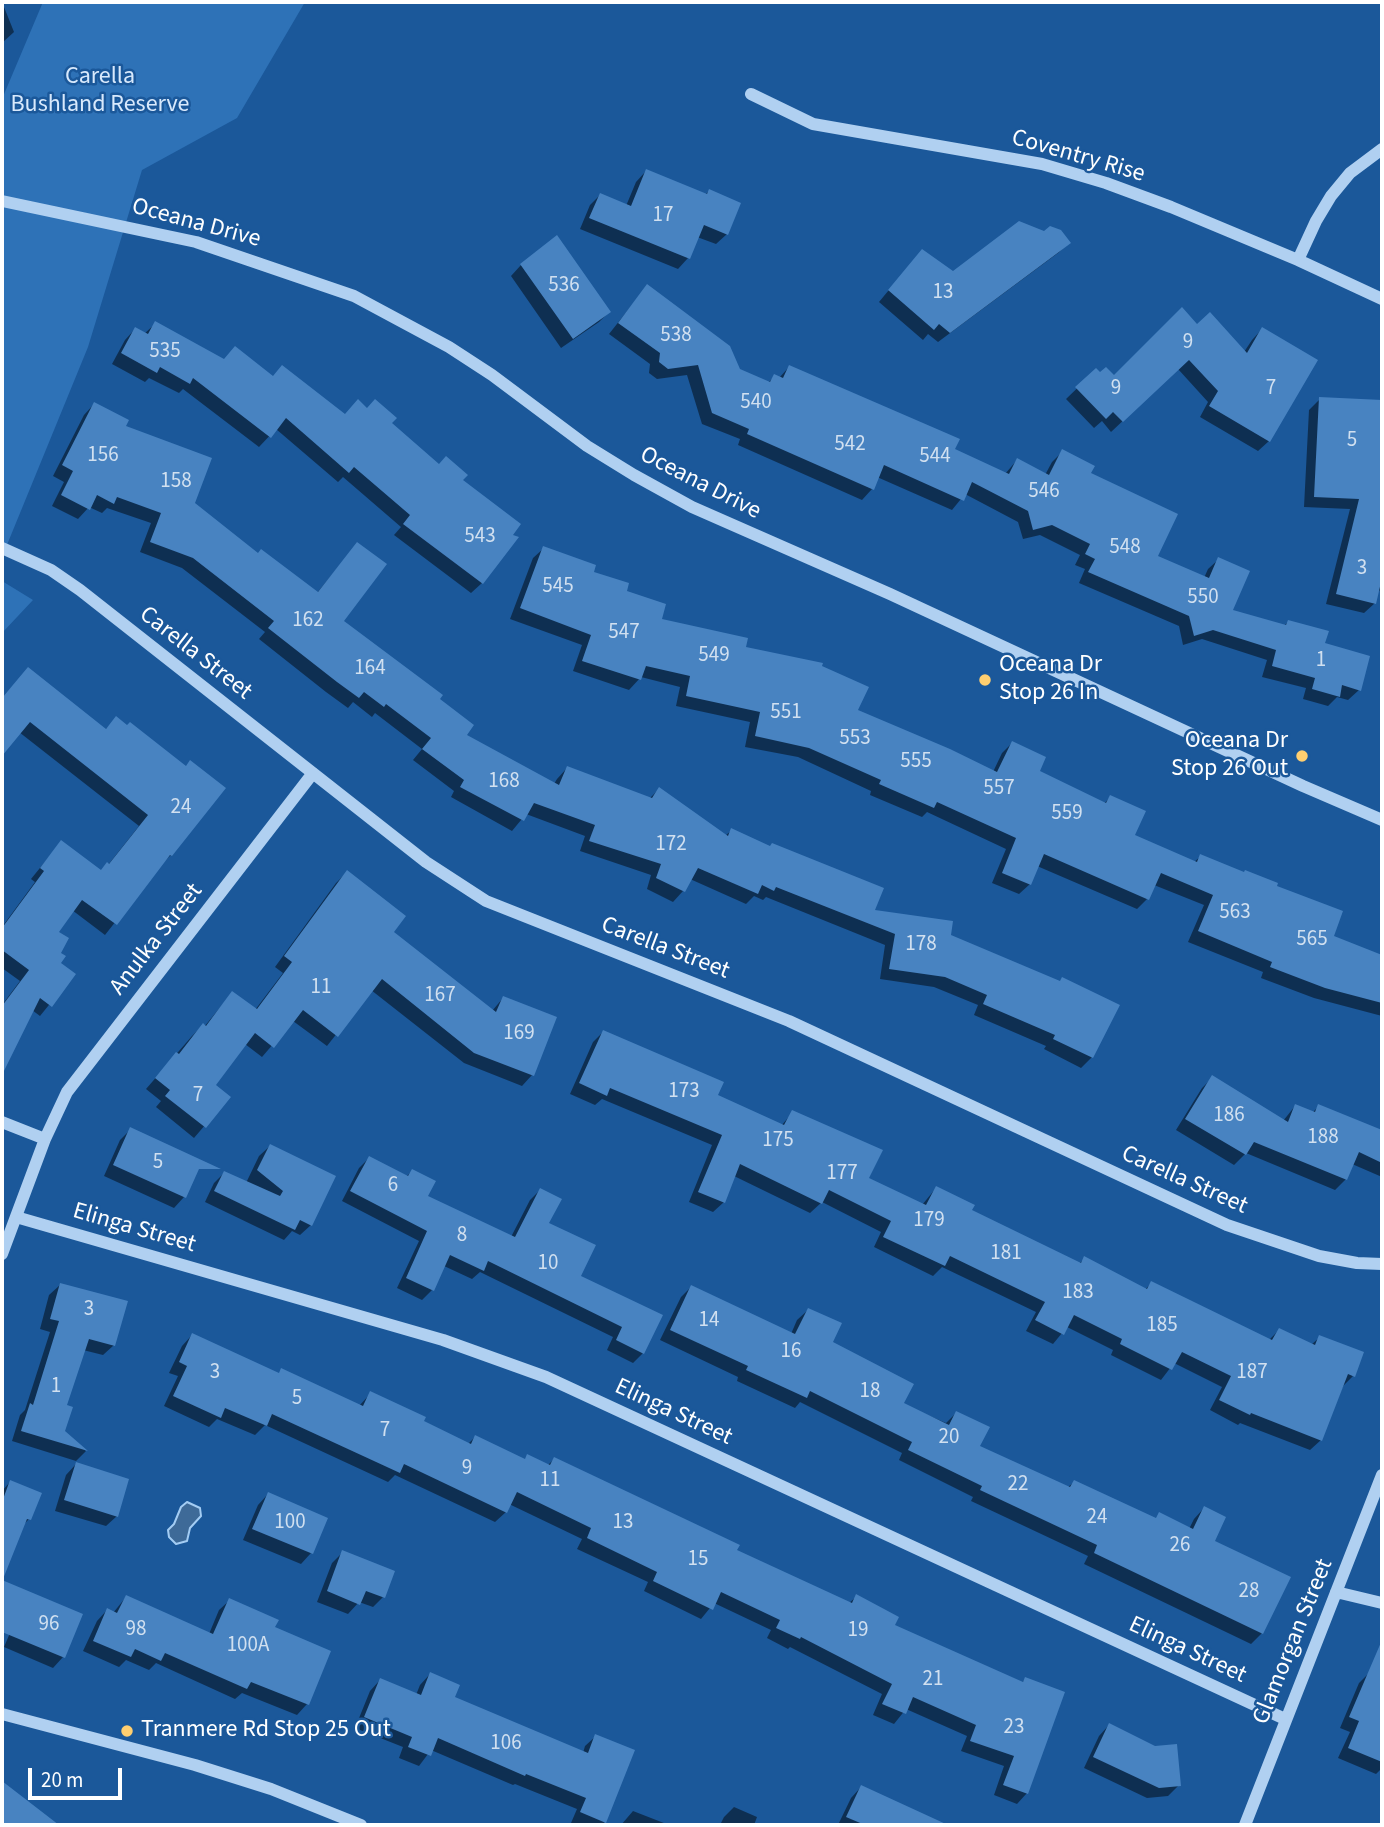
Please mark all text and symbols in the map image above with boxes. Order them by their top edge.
park label: Carella Bushland Reserve [11,64,189,120]
street label: Coventry Rise [1008,124,1148,190]
street label: Oceana Drive [128,193,264,255]
house number: 17 [653,203,673,229]
house number: 536 [548,273,580,299]
house number: 13 [933,280,953,306]
house number: 538 [660,323,692,349]
house number: 9 [1183,330,1193,356]
house number: 535 [149,339,181,365]
house number: 9 [1111,376,1121,402]
house number: 7 [1266,376,1276,402]
house number: 540 [740,390,772,416]
house number: 5 [1347,428,1357,454]
house number: 542 [834,432,866,458]
street label: Oceana Drive [635,441,765,527]
house number: 156 [87,443,119,469]
house number: 544 [919,444,951,470]
house number: 158 [160,469,192,495]
house number: 546 [1028,479,1060,505]
house number: 543 [464,524,496,550]
house number: 548 [1109,535,1141,561]
house number: 3 [1357,556,1367,582]
house number: 545 [542,574,574,600]
house number: 550 [1187,585,1219,611]
street label: Carella Street [133,601,257,707]
house number: 162 [292,608,324,634]
house number: 547 [608,620,640,646]
house number: 549 [698,643,730,669]
house number: 1 [1316,648,1326,674]
place label: Oceana Dr Stop 26 In [999,652,1102,708]
house number: 164 [354,656,386,682]
marker: Oceana Dr Stop 26 In [977,672,993,688]
house number: 551 [770,700,802,726]
house number: 553 [839,726,871,752]
place label: Oceana Dr Stop 26 Out [1171,728,1288,784]
marker: Oceana Dr Stop 26 Out [1294,748,1310,764]
house number: 555 [900,749,932,775]
house number: 168 [488,769,520,795]
house number: 557 [983,776,1015,802]
house number: 24 [171,795,191,821]
house number: 559 [1051,801,1083,827]
house number: 172 [655,832,687,858]
street label: Anulka Street [104,878,210,1002]
house number: 563 [1219,900,1251,926]
street label: Carella Street [597,911,733,987]
house number: 565 [1296,927,1328,953]
house number: 178 [905,932,937,958]
house number: 11 [311,975,331,1001]
house number: 167 [424,983,456,1009]
house number: 169 [503,1021,535,1047]
house number: 173 [668,1079,700,1105]
house number: 7 [193,1083,203,1109]
house number: 186 [1213,1103,1245,1129]
house number: 188 [1307,1125,1339,1151]
house number: 175 [762,1128,794,1154]
street label: Carella Street [1116,1140,1252,1222]
house number: 5 [153,1150,163,1176]
house number: 177 [826,1161,858,1187]
house number: 6 [388,1173,398,1199]
street label: Elinga Street [69,1198,199,1260]
house number: 179 [913,1208,945,1234]
house number: 8 [457,1223,467,1249]
house number: 181 [990,1241,1022,1267]
house number: 10 [538,1251,558,1277]
house number: 183 [1062,1280,1094,1306]
house number: 3 [84,1297,94,1323]
house number: 14 [699,1308,719,1334]
house number: 185 [1146,1313,1178,1339]
house number: 16 [781,1339,801,1365]
house number: 3 [210,1360,220,1386]
house number: 187 [1236,1360,1268,1386]
street label: Elinga Street [610,1373,736,1453]
house number: 1 [51,1374,61,1400]
house number: 18 [860,1379,880,1405]
house number: 5 [292,1386,302,1412]
house number: 7 [380,1418,390,1444]
house number: 20 [939,1425,959,1451]
house number: 9 [462,1456,472,1482]
house number: 11 [540,1468,560,1494]
house number: 22 [1008,1472,1028,1498]
house number: 24 [1087,1505,1107,1531]
house number: 100 [274,1510,306,1536]
house number: 13 [613,1510,633,1536]
house number: 26 [1170,1533,1190,1559]
house number: 15 [688,1547,708,1573]
street label: Glamorgan Street [1248,1555,1340,1729]
house number: 28 [1239,1579,1259,1605]
street label: Elinga Street [1124,1611,1250,1691]
house number: 96 [39,1612,59,1638]
house number: 98 [126,1617,146,1643]
house number: 19 [848,1618,868,1644]
house number: 100A [227,1633,269,1659]
house number: 21 [923,1667,943,1693]
house number: 23 [1004,1715,1024,1741]
place label: Tranmere Rd Stop 25 Out [141,1717,391,1745]
marker: Tranmere Rd Stop 25 Out [119,1723,135,1739]
house number: 106 [490,1731,522,1757]
scale bar [32,1754,126,1798]
text: 20 m [41,1765,83,1795]

